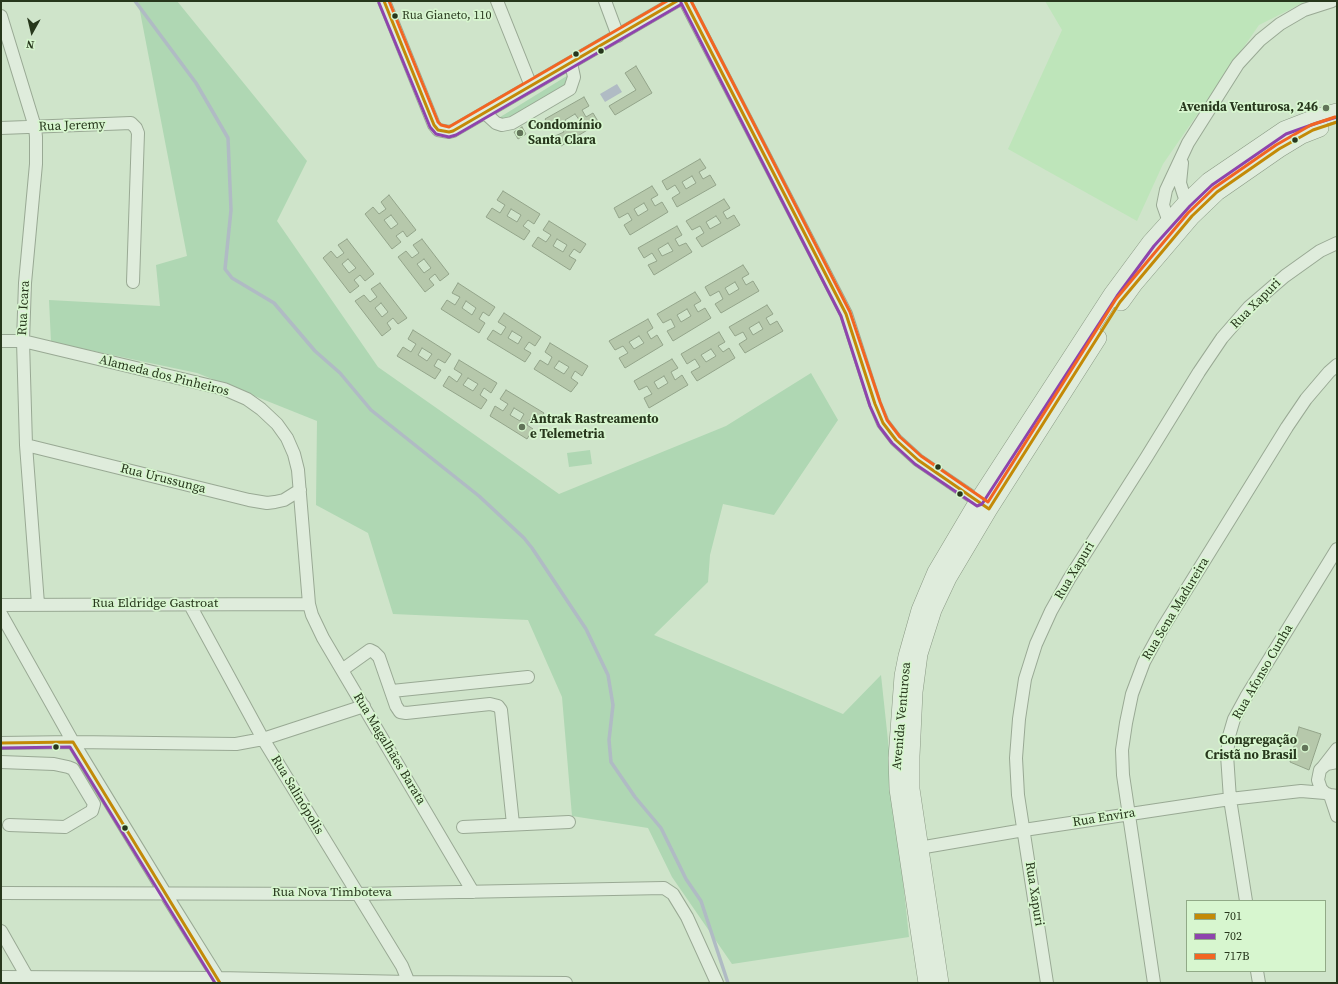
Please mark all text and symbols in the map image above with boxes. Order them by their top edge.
place label: Rua Gianeto, 110 [402,9,491,23]
marker: Rua Gianeto, 110 [390,11,400,21]
north arrow [12,12,52,52]
text: N [25,36,35,52]
unlabelled marker [596,46,606,56]
unlabelled marker [571,49,581,59]
place label: Avenida Venturosa, 246 [1179,100,1318,116]
marker: Avenida Venturosa, 246 [1321,103,1331,113]
street label: Rua Jeremy [38,117,106,135]
place label: Condomínio Santa Clara [528,118,602,149]
marker: Condomínio Santa Clara [515,128,525,138]
unlabelled marker [1290,135,1300,145]
street label: Rua Xapuri [1228,276,1284,332]
street label: Rua Icara [15,280,33,336]
street label: Alameda dos Pinheiros [97,352,231,400]
place label: Antrak Rastreamento e Telemetria [530,412,659,443]
marker: Antrak Rastreamento e Telemetria [517,422,527,432]
street label: Rua Urussunga [119,461,207,497]
unlabelled marker [933,462,943,472]
unlabelled marker [955,489,965,499]
street label: Rua Xapuri [1052,539,1098,603]
street label: Rua Sena Madureira [1139,555,1213,663]
street label: Rua Eldridge Gastroat [92,596,218,612]
street label: Rua Afonso Cunha [1229,622,1297,722]
street label: Avenida Venturosa [890,661,914,771]
street label: Rua Magalhães Barata [349,690,429,808]
place label: Congregação Cristã no Brasil [1205,733,1297,764]
unlabelled marker [51,742,61,752]
marker: Congregação Cristã no Brasil [1300,743,1310,753]
street label: Rua Salinópolis [267,753,327,837]
street label: Rua Envira [1072,805,1136,831]
unlabelled marker [120,823,130,833]
street label: Rua Xapuri [1021,861,1047,927]
street label: Rua Nova Timboteva [272,885,392,901]
legend [1186,900,1326,972]
text: 701 [1224,908,1242,924]
text: 702 [1224,928,1242,944]
text: 717B [1224,948,1250,964]

